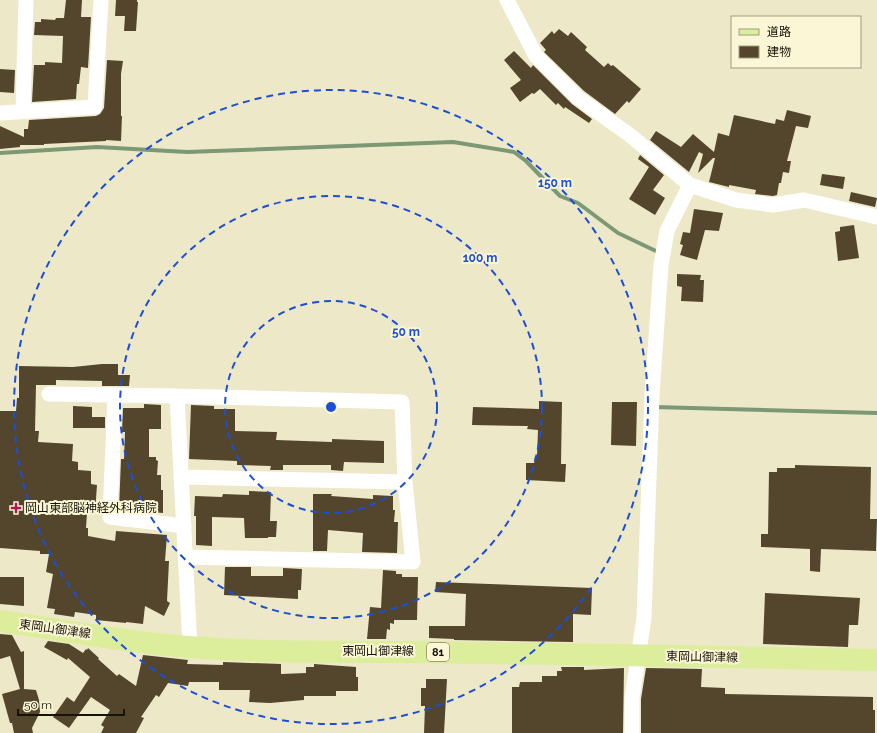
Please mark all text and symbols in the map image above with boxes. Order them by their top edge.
legend [731,16,861,68]
text: 道路 [767,25,791,39]
text: 建物 [767,45,791,59]
text: 150 m [538,176,572,190]
text: 100 m [463,251,497,265]
text: 50 m [392,325,420,339]
centre of rings [324,400,338,414]
place label: 岡山東部脳神経外科病院 [25,501,157,515]
marker: 岡山東部脳神経外科病院 [10,502,22,514]
street label: 東岡山御津線 [18,617,92,641]
road number: 81 [427,643,449,661]
street label: 東岡山御津線 [342,644,414,658]
street label: 東岡山御津線 [666,649,738,665]
scale bar [18,691,124,717]
text: 50 m [24,698,52,712]

